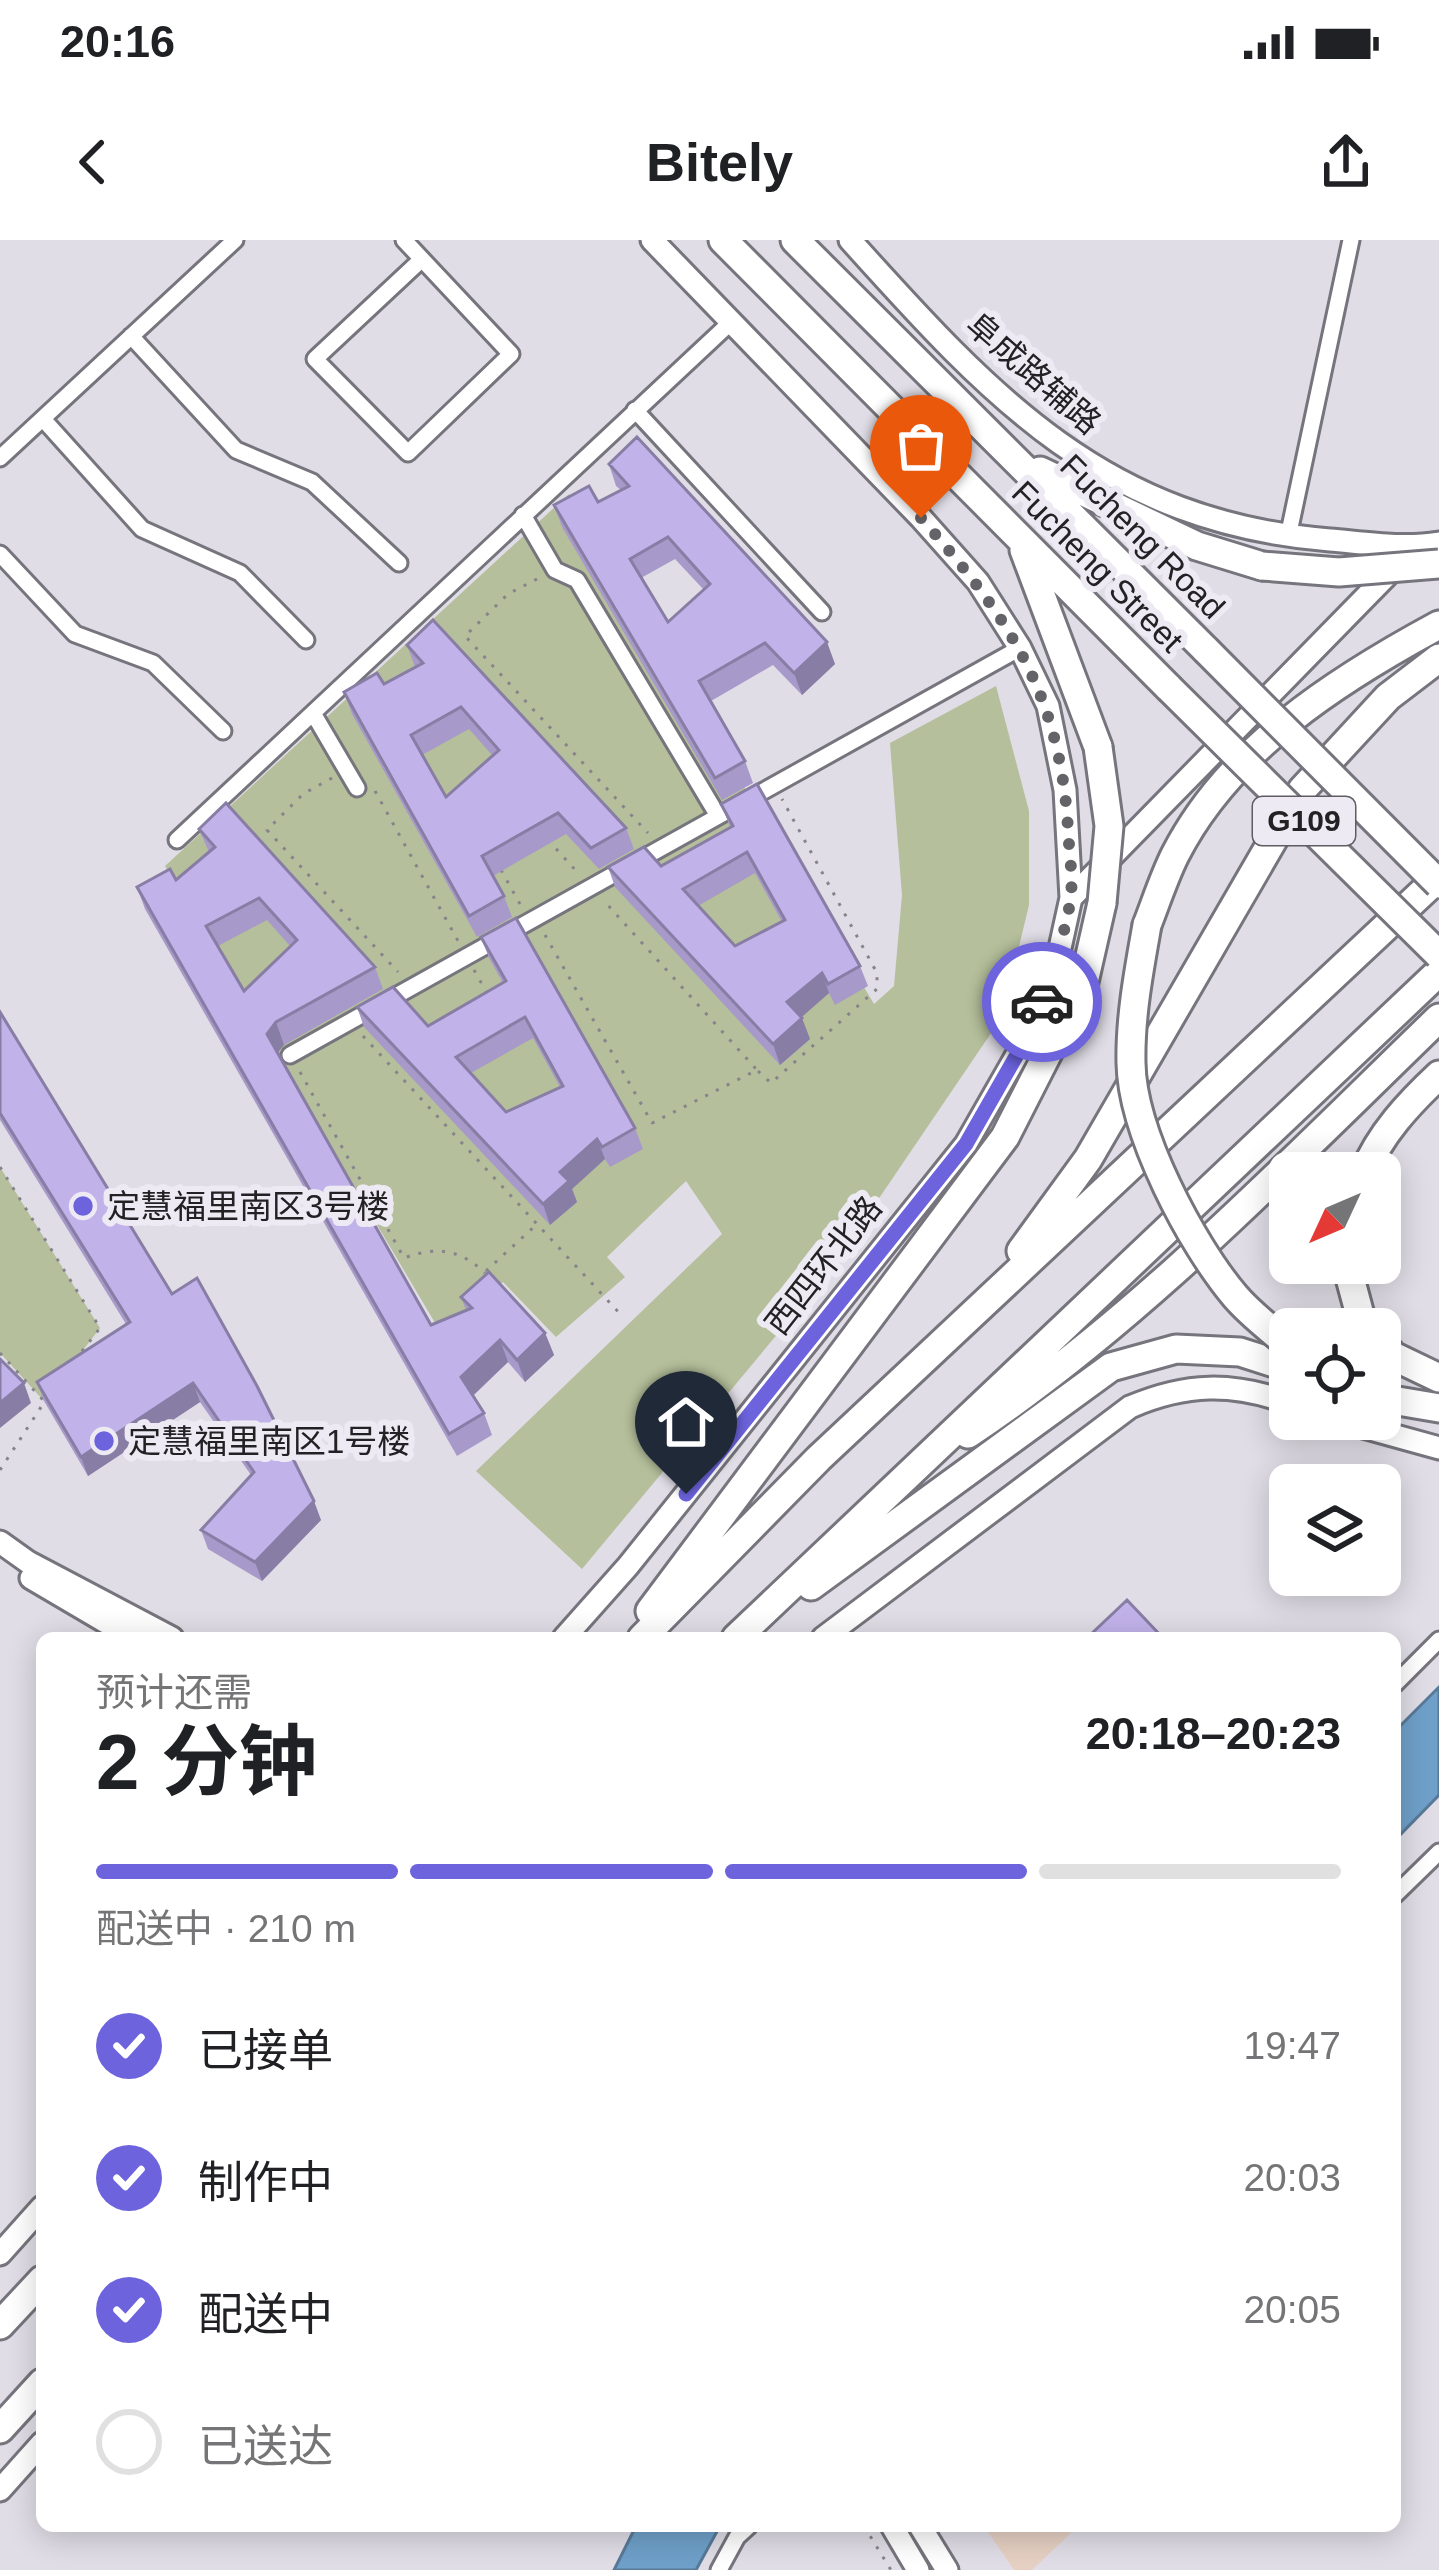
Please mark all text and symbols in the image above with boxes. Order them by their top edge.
text: 20:16 [60,16,175,67]
icon: back [60,129,126,195]
icon: share [1313,129,1379,195]
text: Bitely [646,132,793,192]
street label: 阜成路辅路 [959,305,1108,441]
pin [870,395,972,518]
icon: bag [888,413,954,479]
street label: Fucheng Road [1053,447,1232,626]
street label: Fucheng Street [1005,473,1191,659]
road number: G109 [1253,797,1355,845]
courier [982,942,1102,1062]
icon: car [1009,969,1075,1035]
north arrow [1269,1152,1401,1284]
map controls [1269,1152,1401,1596]
place label: 定慧福里南区3号楼 [107,1188,389,1225]
street label: 西四环北路 [758,1189,889,1342]
marker: 定慧福里南区3号楼 [70,1193,96,1219]
button: locate [1269,1308,1401,1440]
pin [635,1371,737,1494]
icon: home [653,1389,719,1455]
place label: 定慧福里南区1号楼 [128,1423,410,1460]
marker: 定慧福里南区1号楼 [91,1428,117,1454]
button: layers [1269,1464,1401,1596]
text: 预计还需 [96,1671,252,1714]
text: 20:18–20:23 [1086,1708,1341,1759]
text: 2 分钟 [96,1718,317,1806]
text: 配送中 · 210 m [96,1907,356,1950]
icon: check [96,2013,162,2079]
text: 19:47 [1243,2024,1341,2067]
text: 已接单 [198,2025,333,2076]
icon: check [96,2145,162,2211]
text: 20:03 [1243,2156,1341,2199]
text: 制作中 [198,2157,333,2208]
icon: check [96,2277,162,2343]
text: 20:05 [1243,2288,1341,2331]
text: 配送中 [198,2289,333,2340]
text: 已送达 [198,2421,333,2472]

